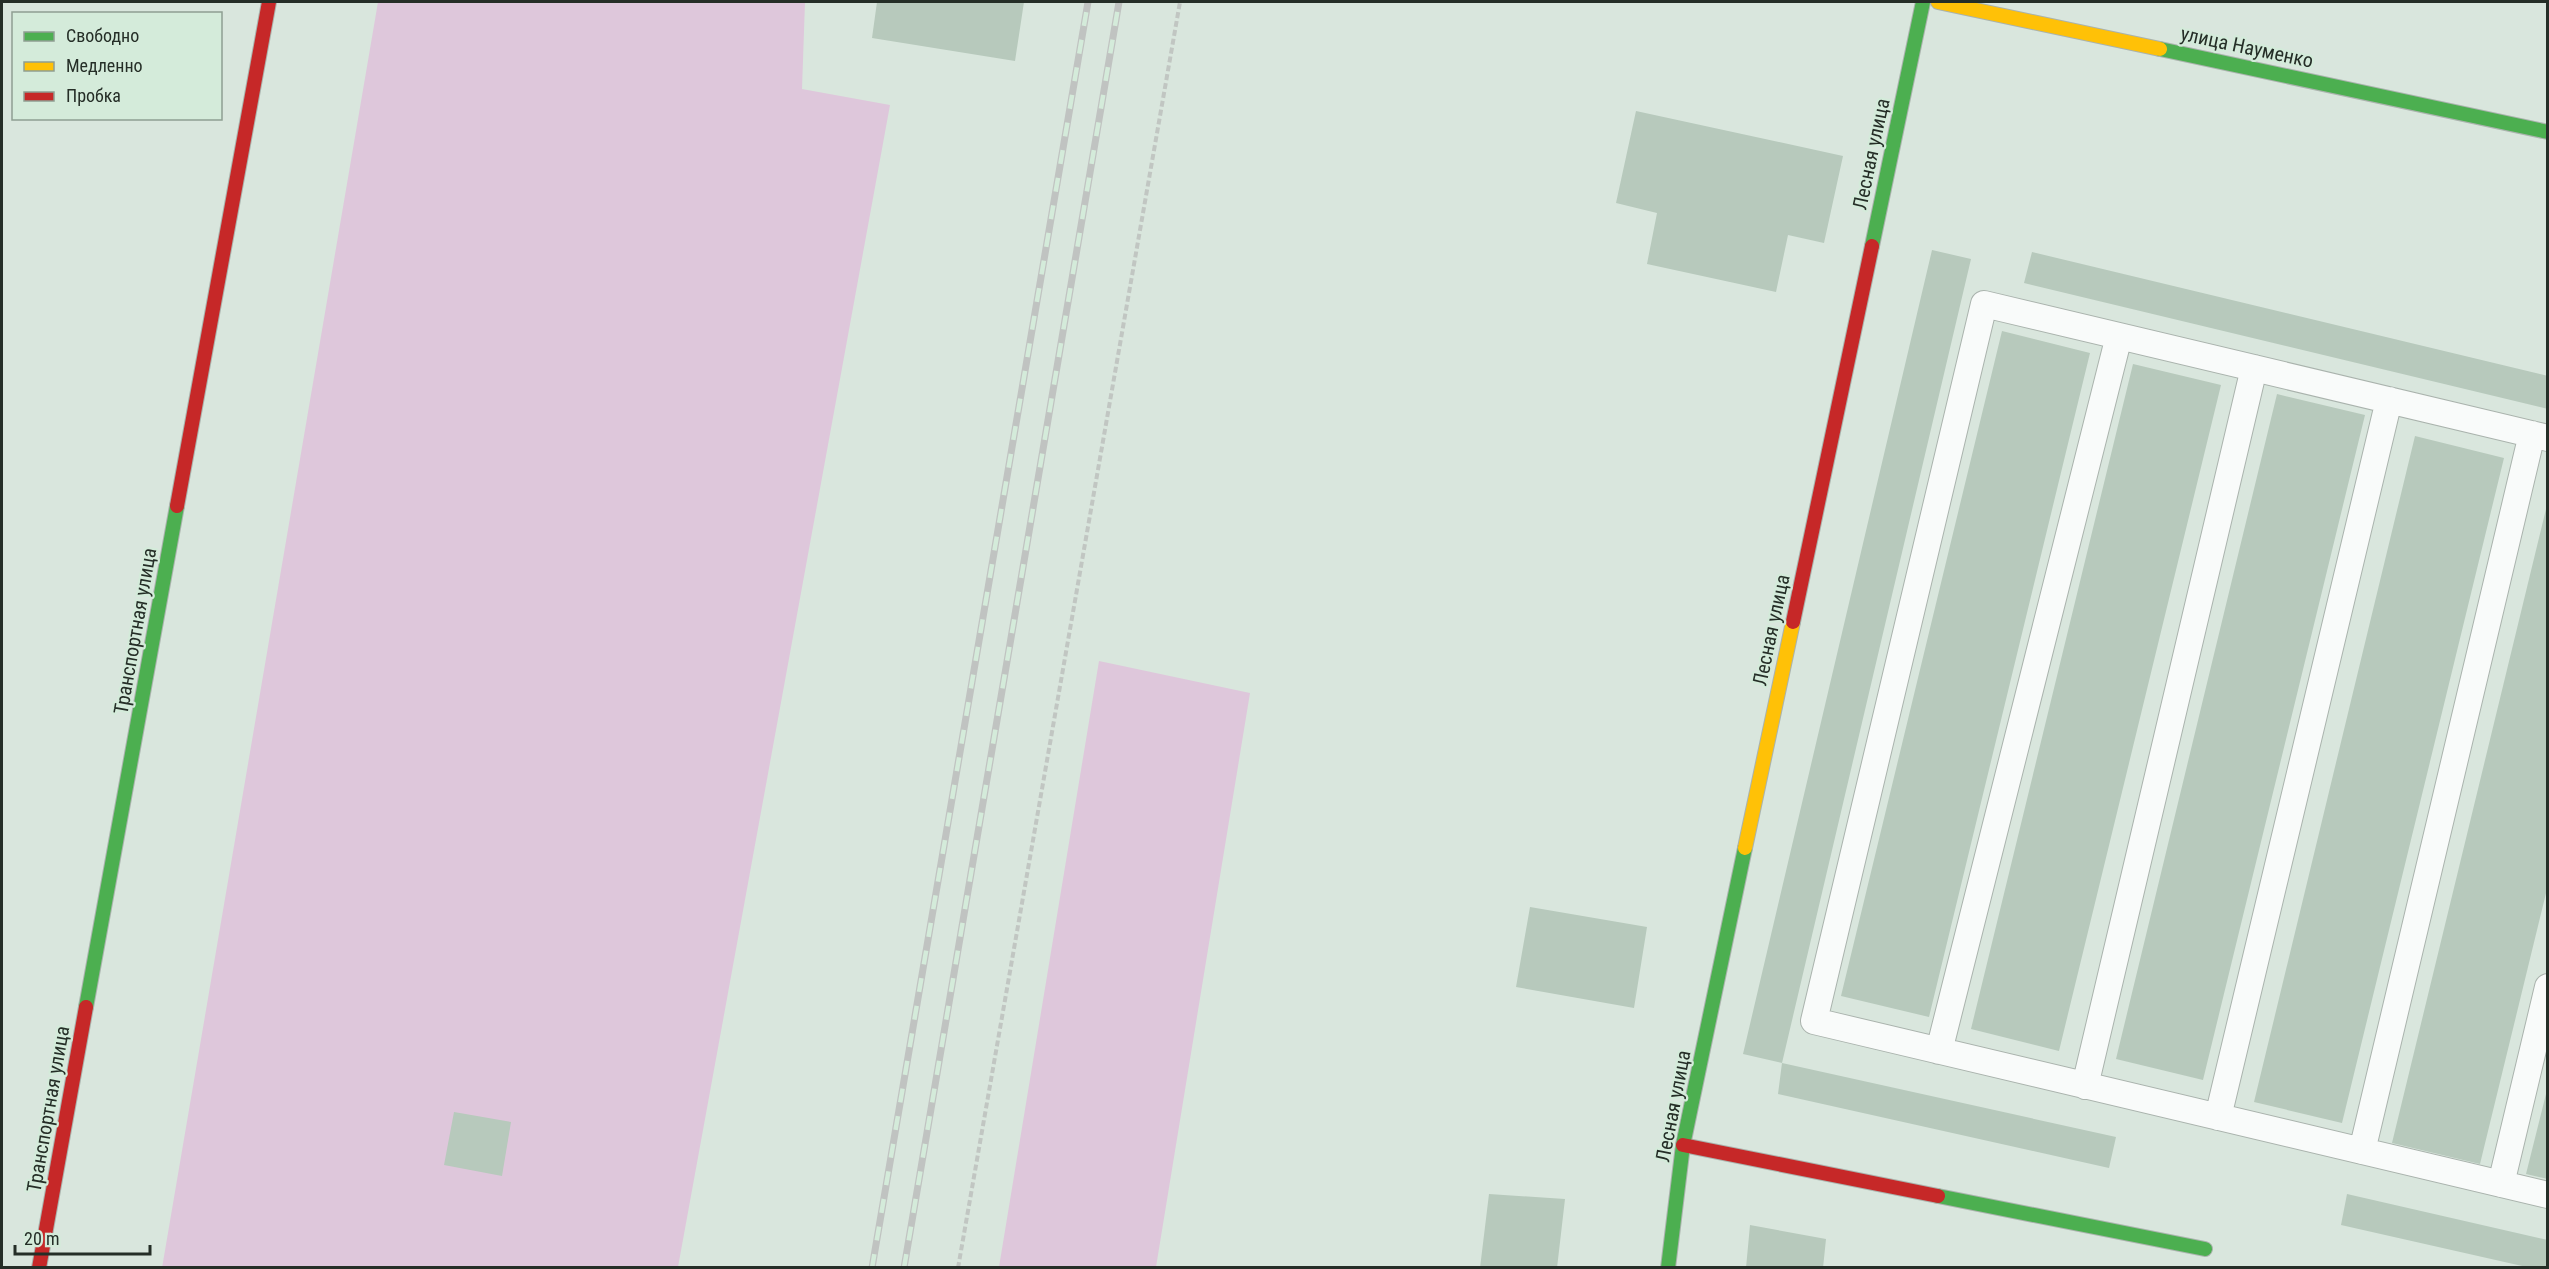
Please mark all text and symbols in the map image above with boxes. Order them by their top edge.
legend [12,12,222,120]
street label: улица Науменко [2178,21,2316,73]
text: Свободно [66,25,139,46]
text: Медленно [66,55,143,76]
text: Пробка [66,85,121,106]
street label: Лесная улица [1847,96,1895,212]
street label: Транспортная улица [109,546,161,716]
street label: Лесная улица [1747,572,1795,688]
street label: Транспортная улица [22,1024,74,1194]
street label: Лесная улица [1650,1048,1696,1164]
scale bar [15,1218,150,1256]
text: 20 m [24,1228,59,1249]

